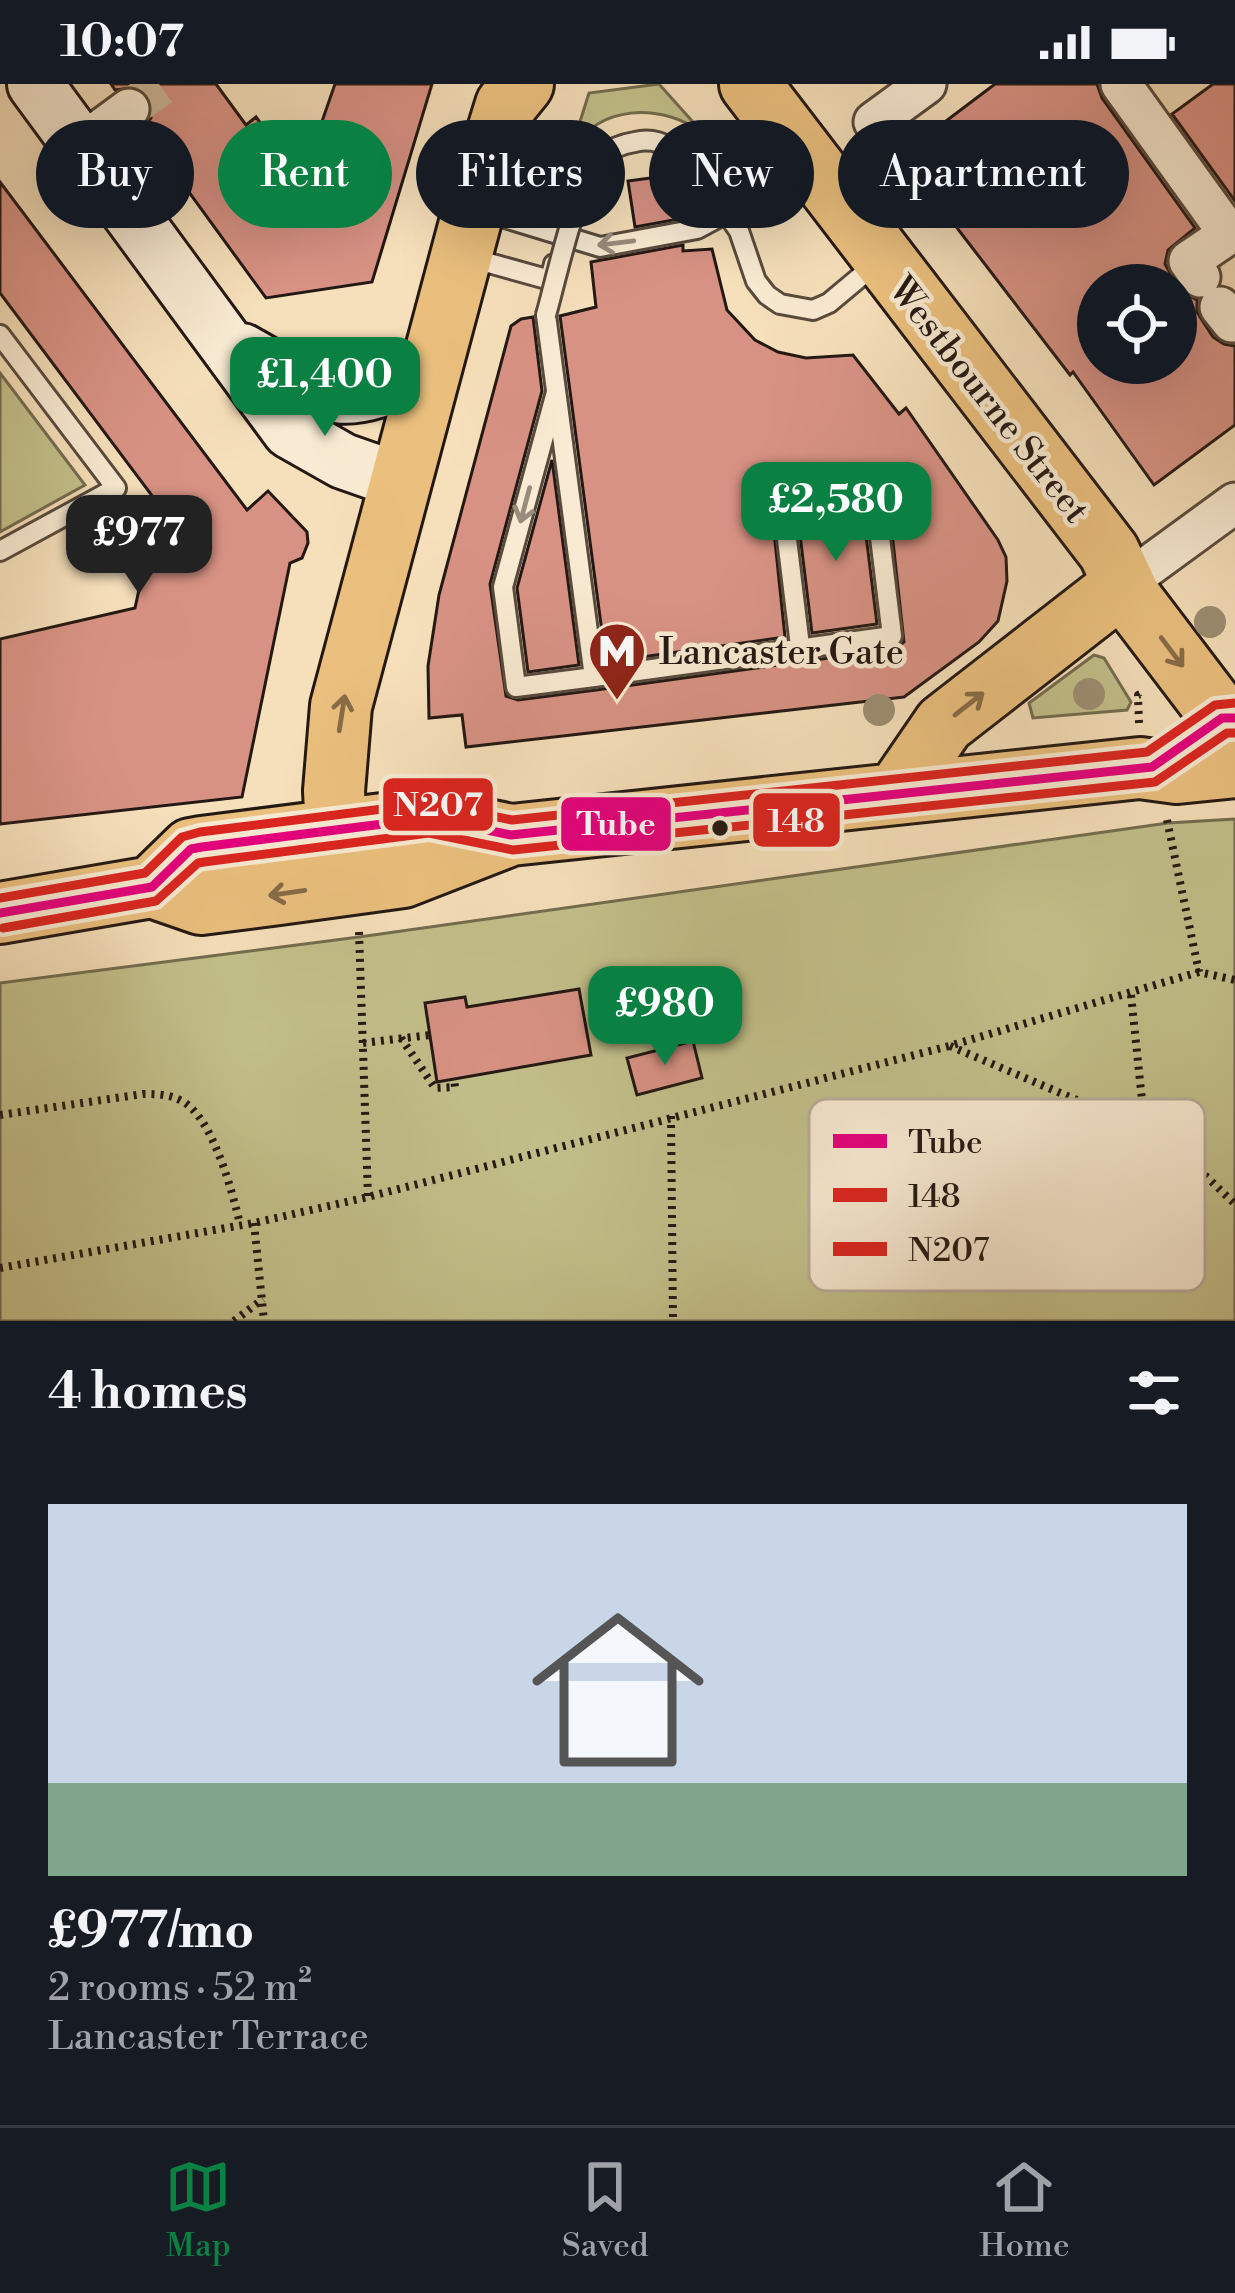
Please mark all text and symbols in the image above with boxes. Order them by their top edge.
text: 10:07 [60,14,184,71]
chip: Buy [36,120,194,228]
chip: Rent [218,120,392,228]
chip: Filters [416,120,625,228]
chip: New [649,120,814,228]
chip: Apartment [838,120,1129,228]
one-way arrow [597,232,636,254]
map controls [1077,264,1197,384]
button: locate [1077,264,1197,384]
street label: Westbourne Street [877,268,1098,533]
pin: £1,400 [227,337,423,439]
text: £1,400 [257,351,393,400]
pin: £2,580 [738,462,934,564]
text: £2,580 [768,476,904,525]
one-way arrow [513,485,535,523]
pin: £977 [68,495,210,597]
text: £977 [93,509,185,558]
metro station icon: Lancaster Gate [586,620,648,702]
place label: Lancaster Gate [659,631,904,676]
one-way arrow [1159,635,1184,668]
one-way arrow [953,691,985,718]
one-way arrow [331,695,354,734]
line badge: N207 [381,776,495,833]
text: N207 [393,786,483,827]
line badge: 148 [751,791,842,849]
line badge: Tube [559,795,673,853]
text: 148 [767,802,825,843]
text: Tube [576,805,656,846]
unlabelled marker [709,817,731,839]
one-way arrow [269,882,308,905]
pin: £980 [594,966,736,1068]
text: £980 [615,980,715,1029]
legend [809,1099,1205,1291]
text: Tube [908,1123,983,1164]
text: 148 [908,1177,961,1218]
text: N207 [908,1231,990,1272]
icon: filters [1121,1360,1187,1426]
text: 4 homes [48,1361,248,1425]
icon: home [510,1582,726,1798]
text: £977/mo [48,1900,254,1964]
text: 2 rooms · 52 m² [48,1964,312,2013]
text: Lancaster Terrace [48,2013,369,2062]
tab: Map [165,2154,231,2267]
tab: Saved [562,2154,649,2267]
tab: Home [979,2154,1070,2267]

